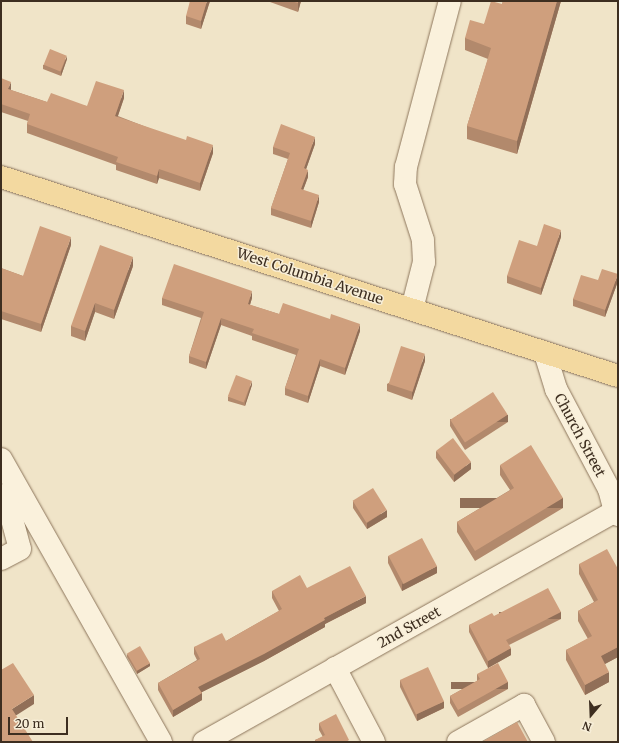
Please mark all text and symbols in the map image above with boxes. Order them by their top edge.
street label: West Columbia Avenue [235,244,385,308]
street label: Church Street [551,390,609,480]
street label: 2nd Street [375,603,443,651]
north arrow [571,695,611,735]
scale bar [10,709,70,735]
text: 20 m [15,716,44,731]
text: N [581,718,593,734]

